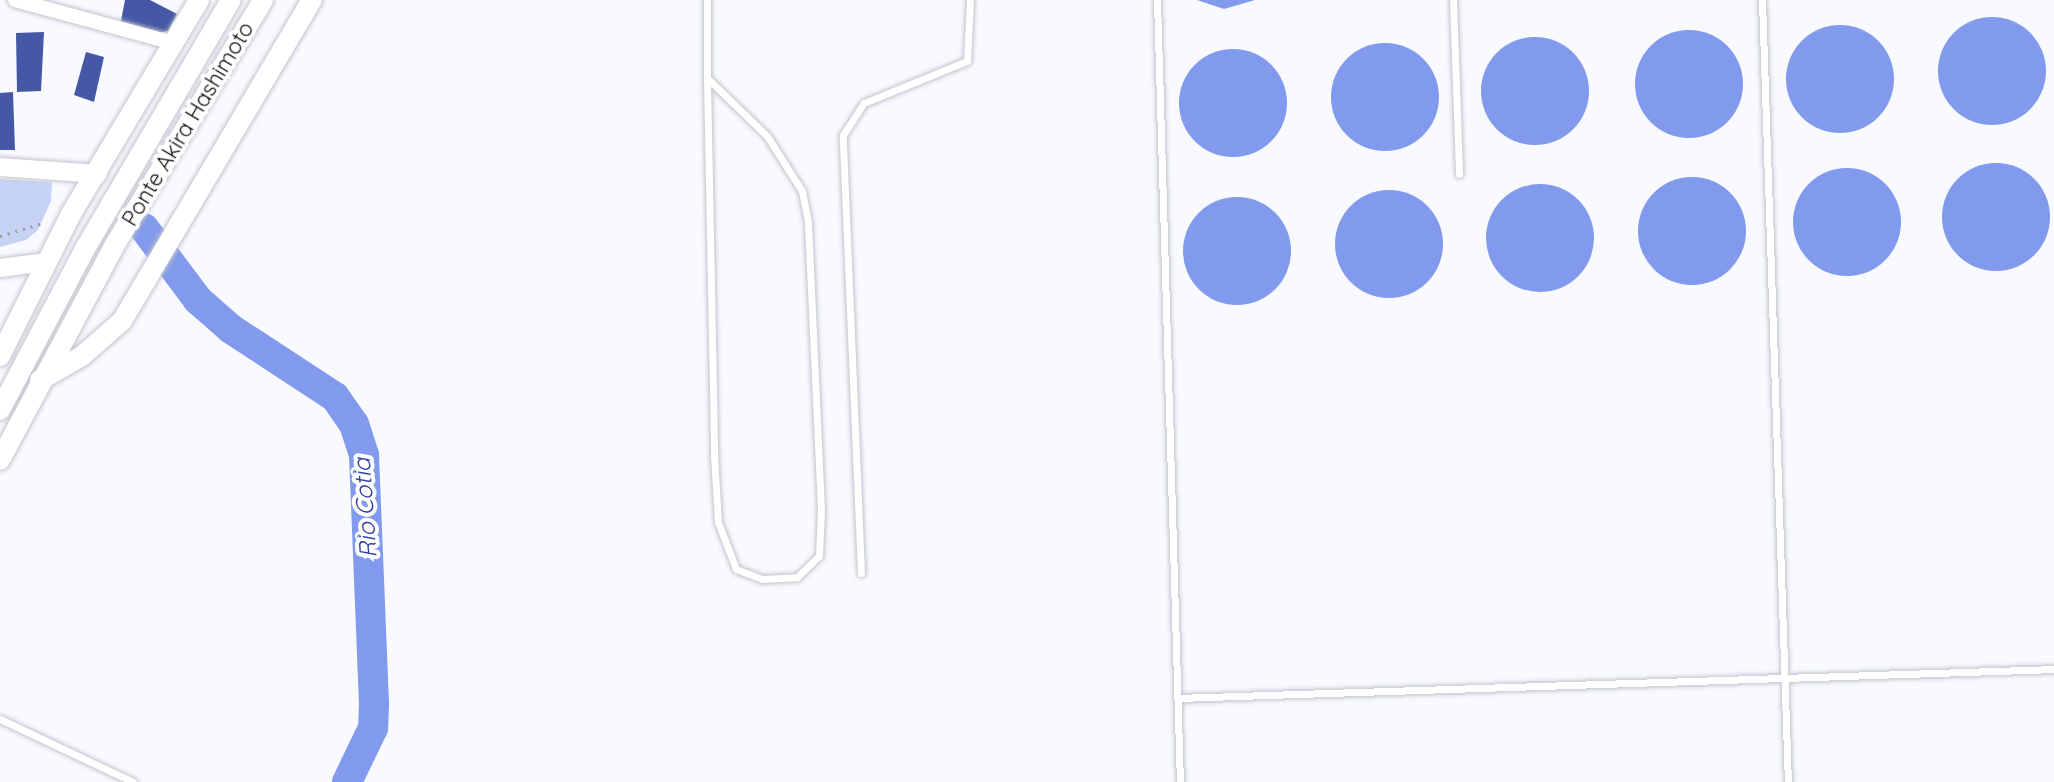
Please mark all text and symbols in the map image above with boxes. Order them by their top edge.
street label: Ponte Akira Hashimoto [117,17,259,231]
water label: Rio Cotia [347,457,383,559]

